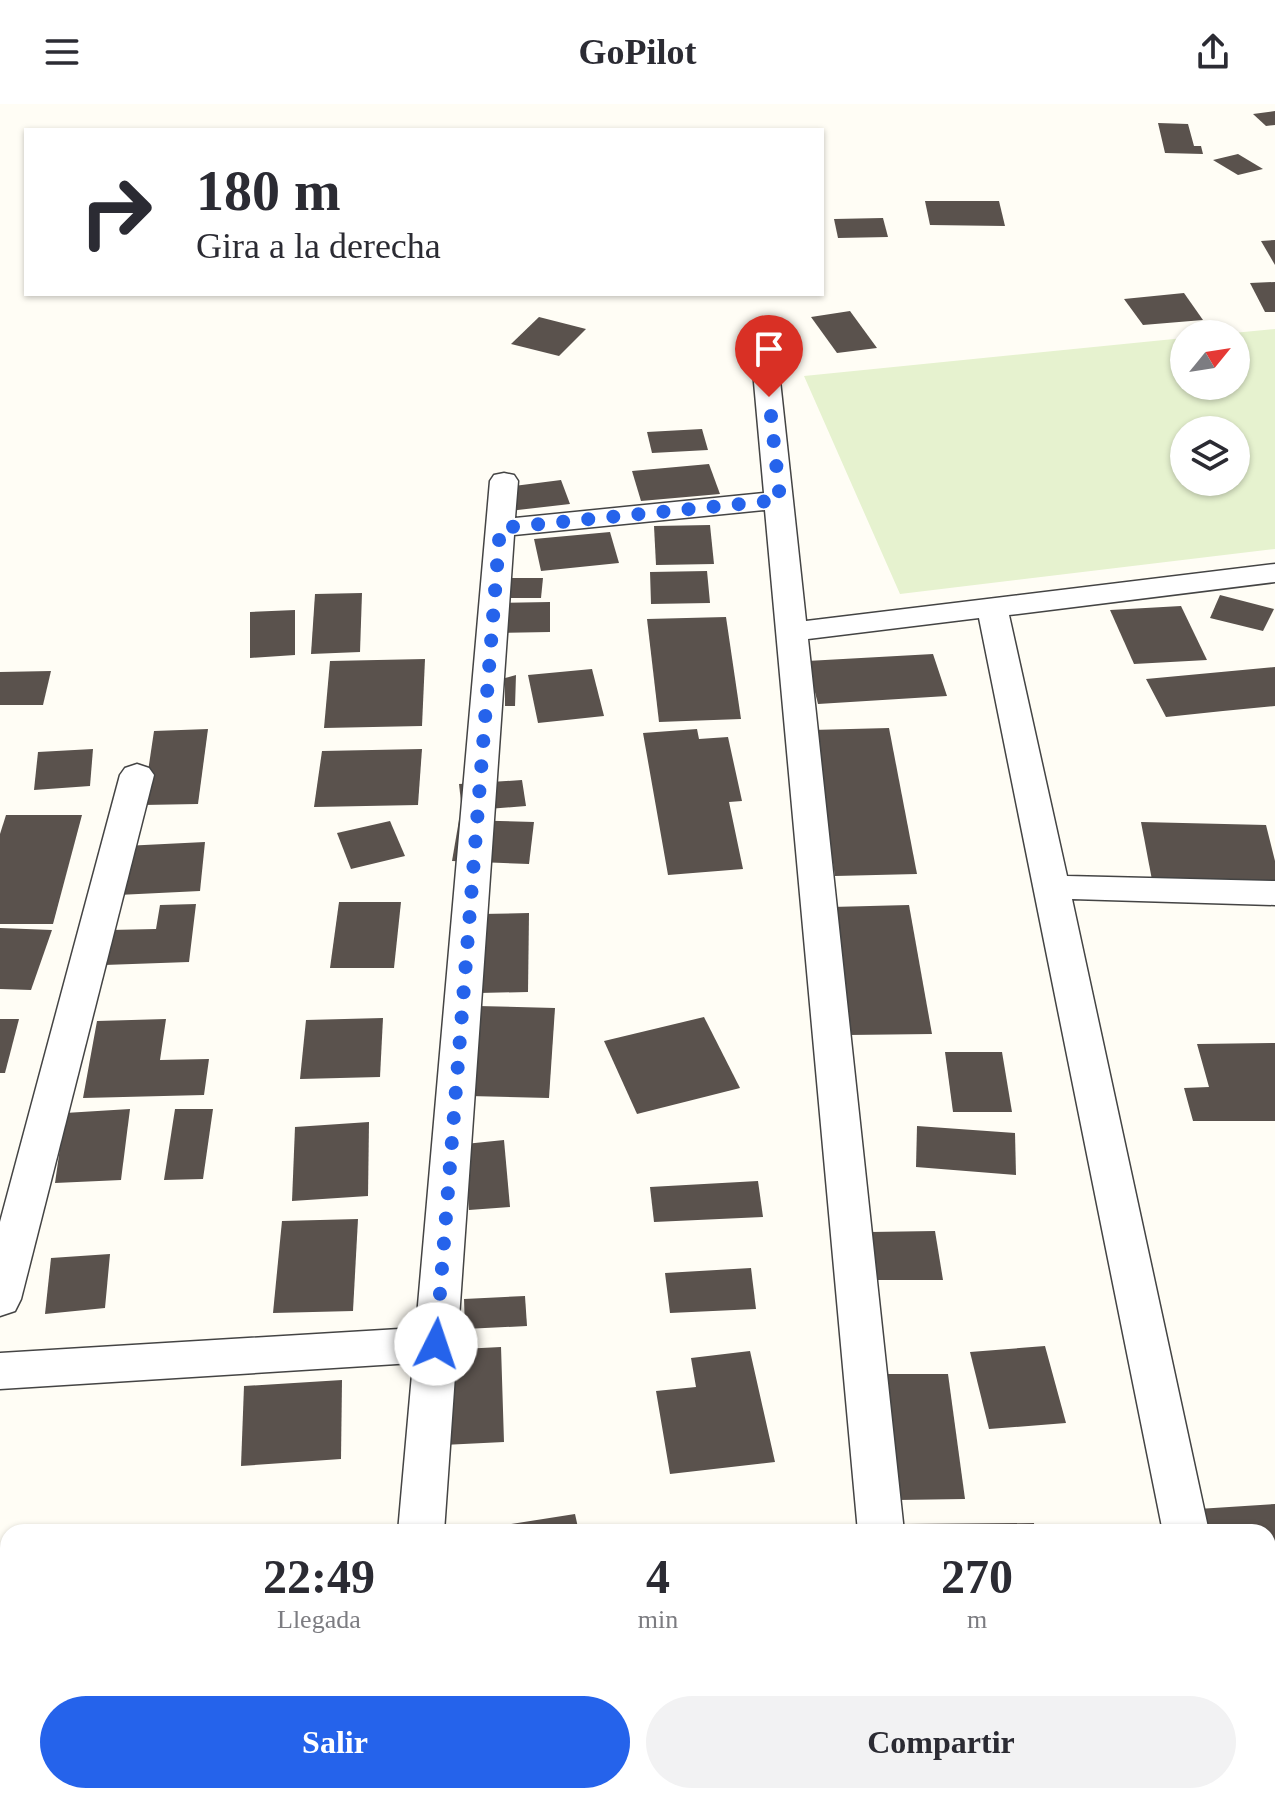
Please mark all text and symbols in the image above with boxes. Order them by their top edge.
icon: menu [40,30,84,74]
icon: share [1191,30,1235,74]
text: GoPilot [579,32,696,72]
icon: right [64,160,168,264]
text: 180 m [196,160,341,222]
text: Gira a la derecha [196,226,441,266]
pin [735,315,803,397]
north arrow [1170,320,1250,400]
map controls [1170,320,1250,496]
icon: arrive [747,327,791,371]
button: layers [1170,416,1250,496]
position arrow [394,1302,478,1386]
text: 22:49 [263,1550,375,1603]
text: 4 [646,1550,670,1603]
text: 270 [941,1550,1013,1603]
text: Llegada [277,1605,361,1634]
text: min [638,1605,678,1634]
text: m [967,1605,987,1634]
button: Salir [40,1696,630,1788]
button: Compartir [646,1696,1236,1788]

